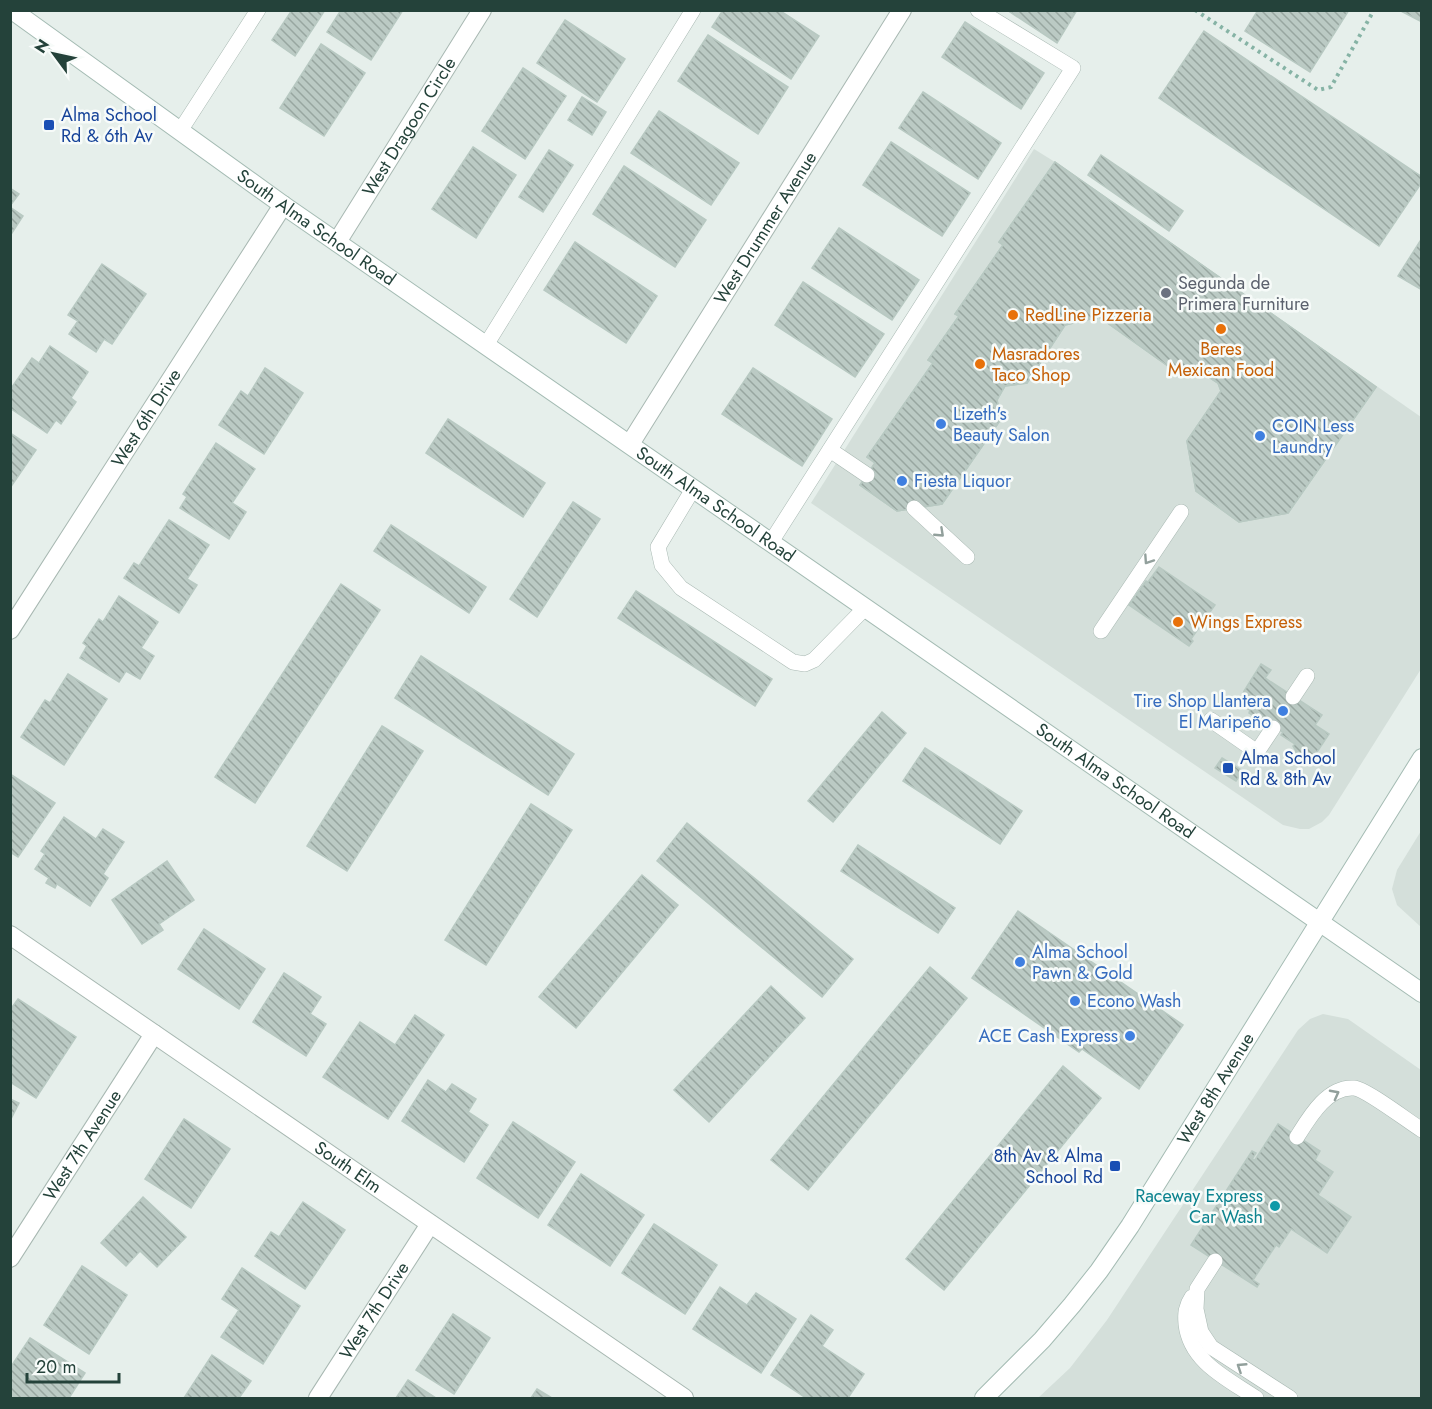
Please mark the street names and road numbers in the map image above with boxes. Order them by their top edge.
street label: West Dragoon Circle [356,52,462,201]
street label: West Drummer Avenue [708,147,823,309]
street label: South Alma School Road [231,163,401,292]
street label: West 6th Drive [105,364,187,472]
street label: South Alma School Road [631,440,801,569]
street label: South Alma School Road [1030,717,1200,845]
street label: West 8th Avenue [1171,1028,1261,1150]
street label: West 7th Avenue [37,1085,128,1206]
street label: South Elm [309,1135,387,1200]
street label: West 7th Drive [333,1257,415,1364]

